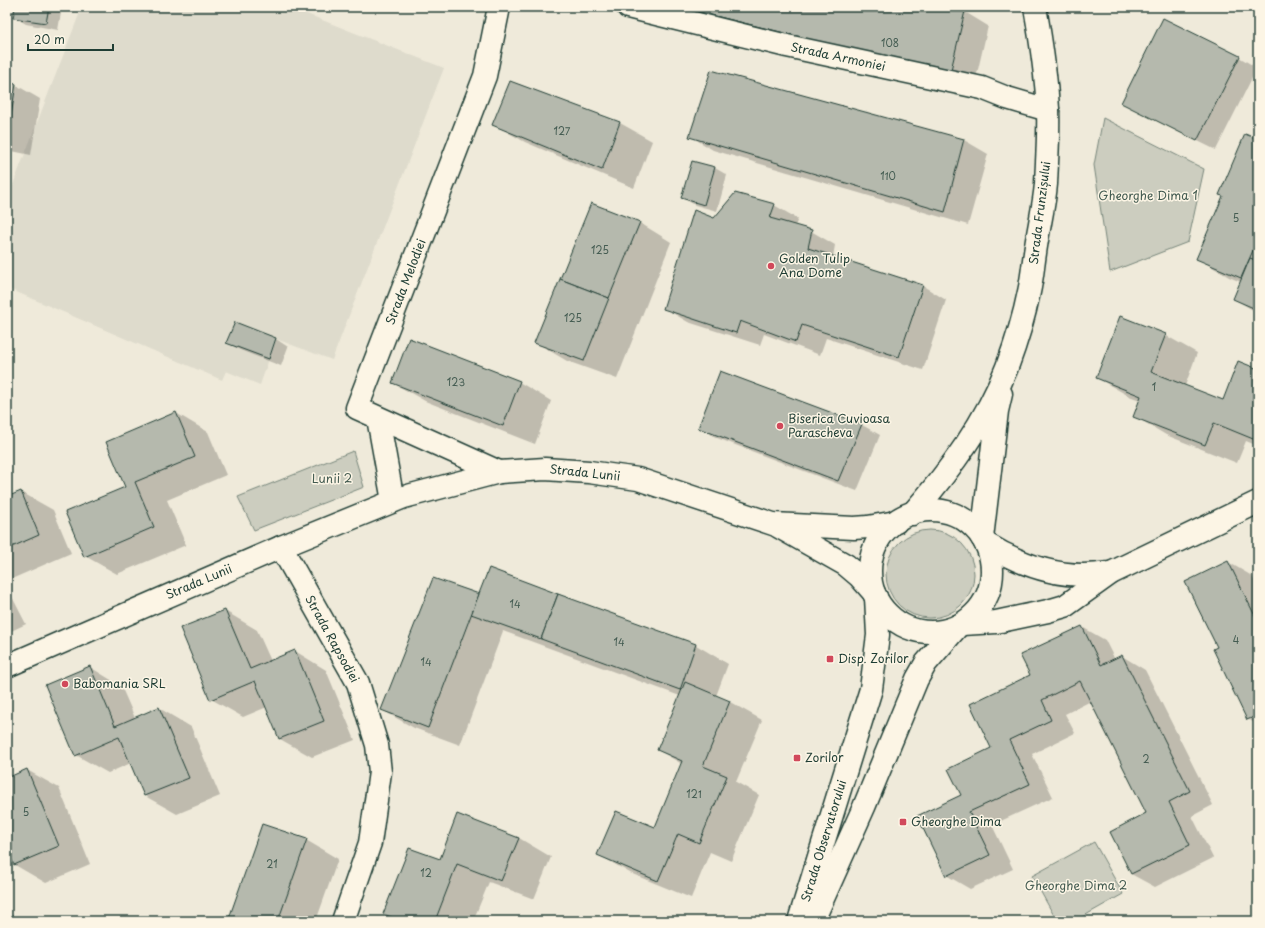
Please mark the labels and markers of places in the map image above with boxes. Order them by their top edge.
place label: Golden Tulip Ana Dome [779,249,850,281]
marker: Golden Tulip Ana Dome [766,261,776,271]
place label: Biserica Cuvioasa Parascheva [788,409,890,441]
marker: Biserica Cuvioasa Parascheva [775,421,785,431]
place label: Disp. Zorilor [838,649,909,667]
marker: Disp. Zorilor [825,654,835,664]
place label: Babomania SRL [73,674,166,692]
marker: Babomania SRL [60,679,70,689]
place label: Zorilor [805,748,844,766]
marker: Zorilor [792,753,802,763]
place label: Gheorghe Dima [911,812,1002,830]
marker: Gheorghe Dima [898,817,908,827]

